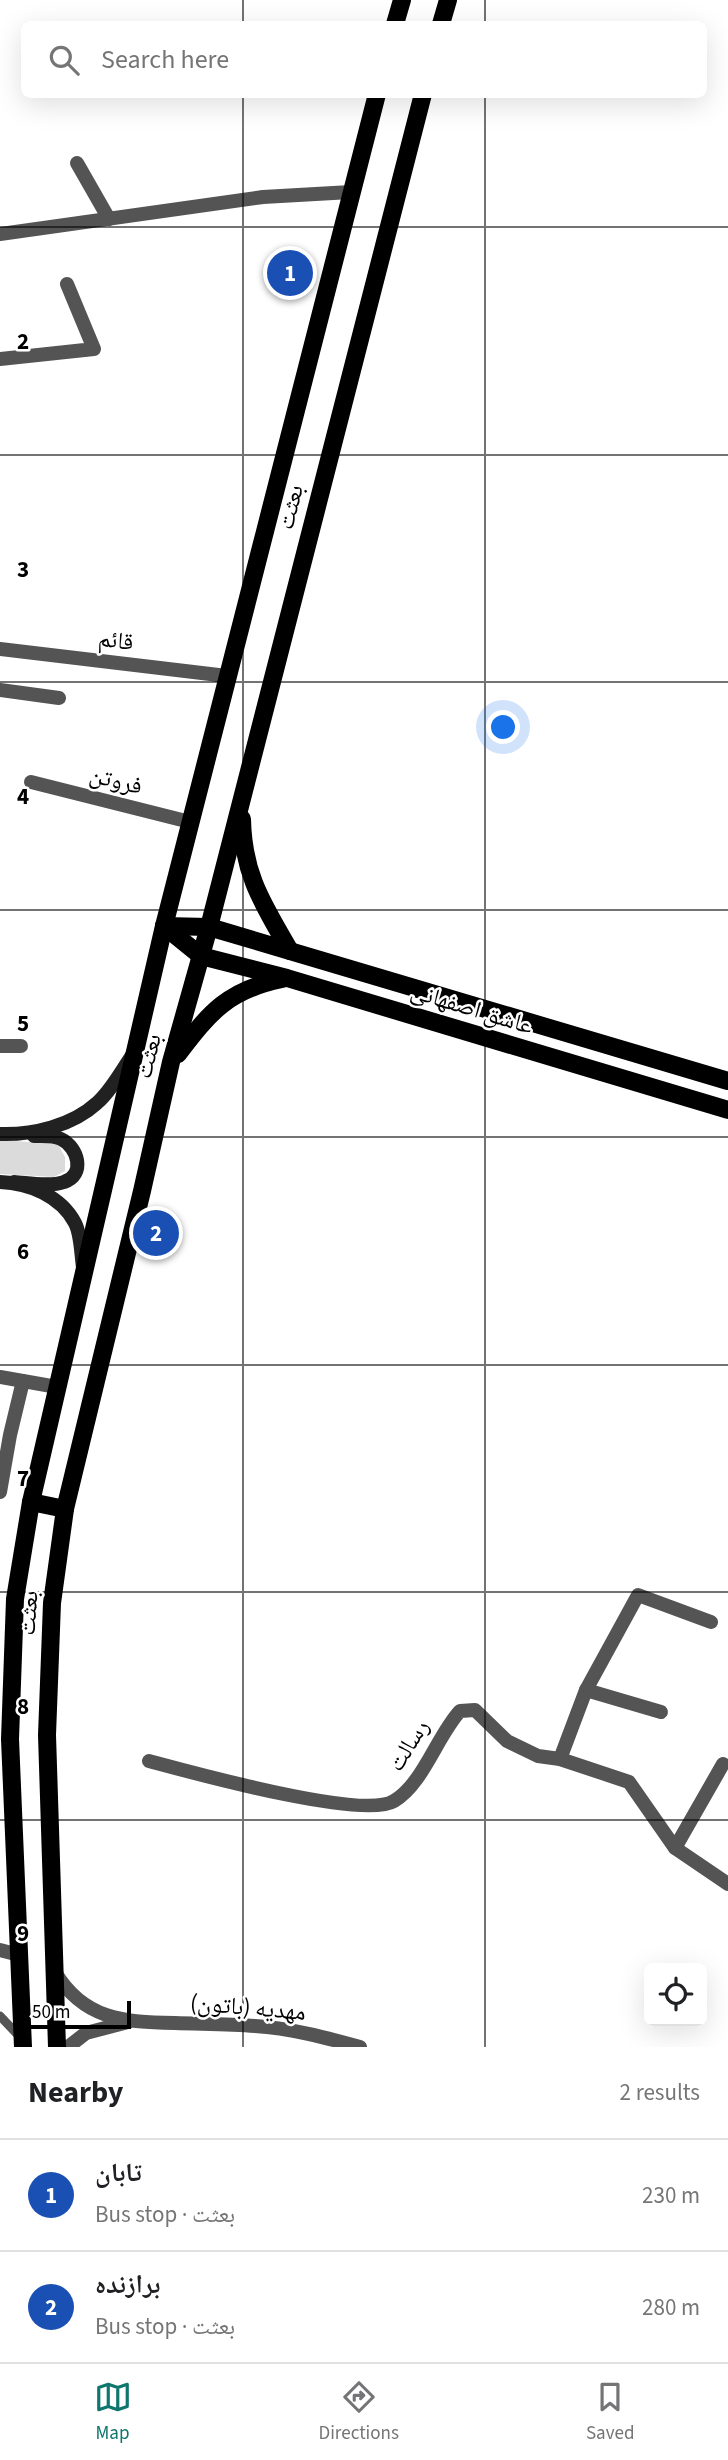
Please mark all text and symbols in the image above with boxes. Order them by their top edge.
search box [21,21,707,98]
icon: search [45,41,83,79]
text: Search here [101,41,229,78]
pin: 1 [267,247,313,299]
text: 2 [17,325,29,358]
street label: بعثت [268,481,313,533]
text: 3 [17,553,29,586]
street label: قائم [96,621,136,660]
your location [486,710,520,744]
street label: فروتن [86,757,146,804]
text: 4 [17,780,29,813]
street label: عاشق اصفهانی [406,973,537,1044]
text: 5 [17,1007,29,1040]
street label: بعثت [126,1030,171,1082]
pin: 2 [133,1207,179,1259]
text: 6 [17,1235,29,1268]
text: 7 [17,1462,29,1495]
street label: بعثت [9,1589,48,1637]
text: 8 [17,1690,29,1723]
street label: رسالت [379,1712,438,1778]
text: 9 [17,1917,29,1950]
map controls [644,1963,707,2026]
button: locate [644,1963,707,2026]
street label: مهدیه (باتون) [189,1985,307,2030]
scale bar [21,1998,131,2030]
text: 50 m [32,1999,70,2026]
text: Nearby [28,2071,123,2114]
text: 2 results [620,2076,700,2109]
text: تابان [95,2154,142,2191]
text: 1 [45,2179,57,2212]
text: 230 m [642,2179,700,2212]
text: Bus stop · بعثت [95,2198,235,2231]
text: برازنده [95,2266,160,2303]
text: 2 [45,2291,57,2324]
text: 280 m [642,2291,700,2324]
text: Bus stop · بعثت [95,2310,235,2343]
tab: Map [94,2378,132,2447]
tab: Directions [319,2378,399,2447]
tab: Saved [586,2378,634,2447]

